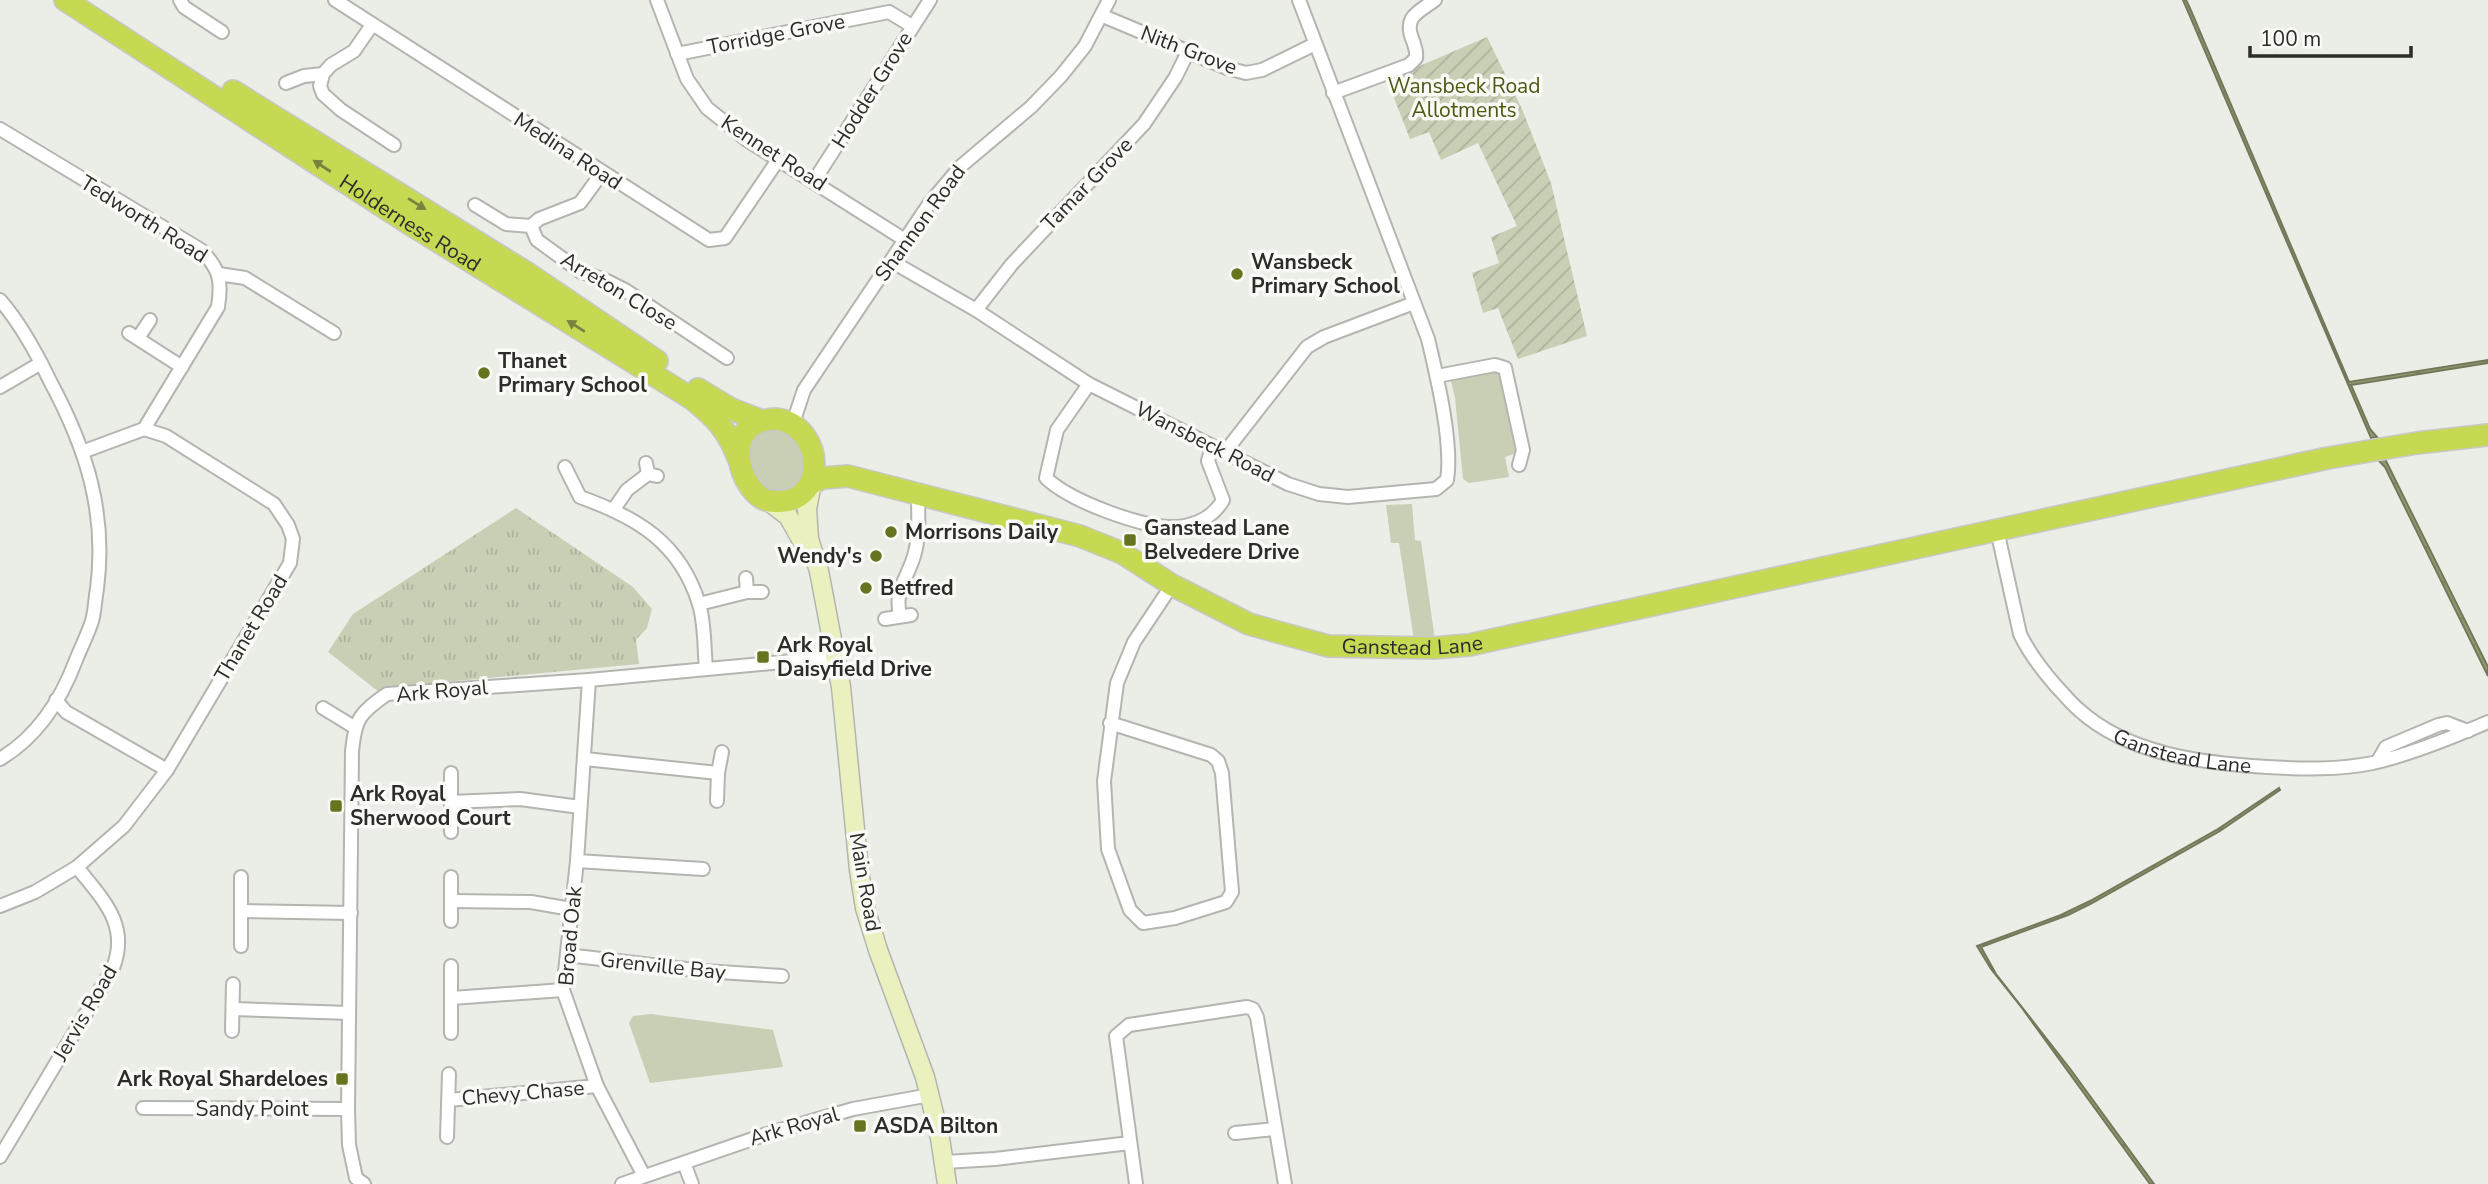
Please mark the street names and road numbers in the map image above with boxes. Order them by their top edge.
street label: Torridge Grove [705,7,847,61]
street label: Nith Grove [1137,19,1241,81]
street label: Hodder Grove [825,27,919,153]
street label: Medina Road [509,106,627,196]
street label: Kennet Road [716,108,832,198]
street label: Tamar Grove [1035,131,1139,237]
street label: Shannon Road [868,159,972,287]
street label: Holderness Road [334,168,486,279]
street label: Tedworth Road [75,169,213,269]
street label: Arreton Close [556,245,682,337]
street label: Wansbeck Road [1130,395,1280,489]
street label: Thanet Road [208,569,294,687]
street label: Ganstead Lane [1341,628,1485,662]
street label: Ark Royal [395,673,490,709]
street label: Ganstead Lane [2109,722,2252,780]
street label: Main Road [843,830,887,934]
street label: Broad Oak [552,885,588,987]
street label: Grenville Bay [599,945,727,987]
street label: Jervis Road [46,960,124,1067]
street label: Chevy Chase [461,1074,585,1112]
street label: Sandy Point [195,1095,309,1123]
street label: Ark Royal [746,1100,843,1152]

